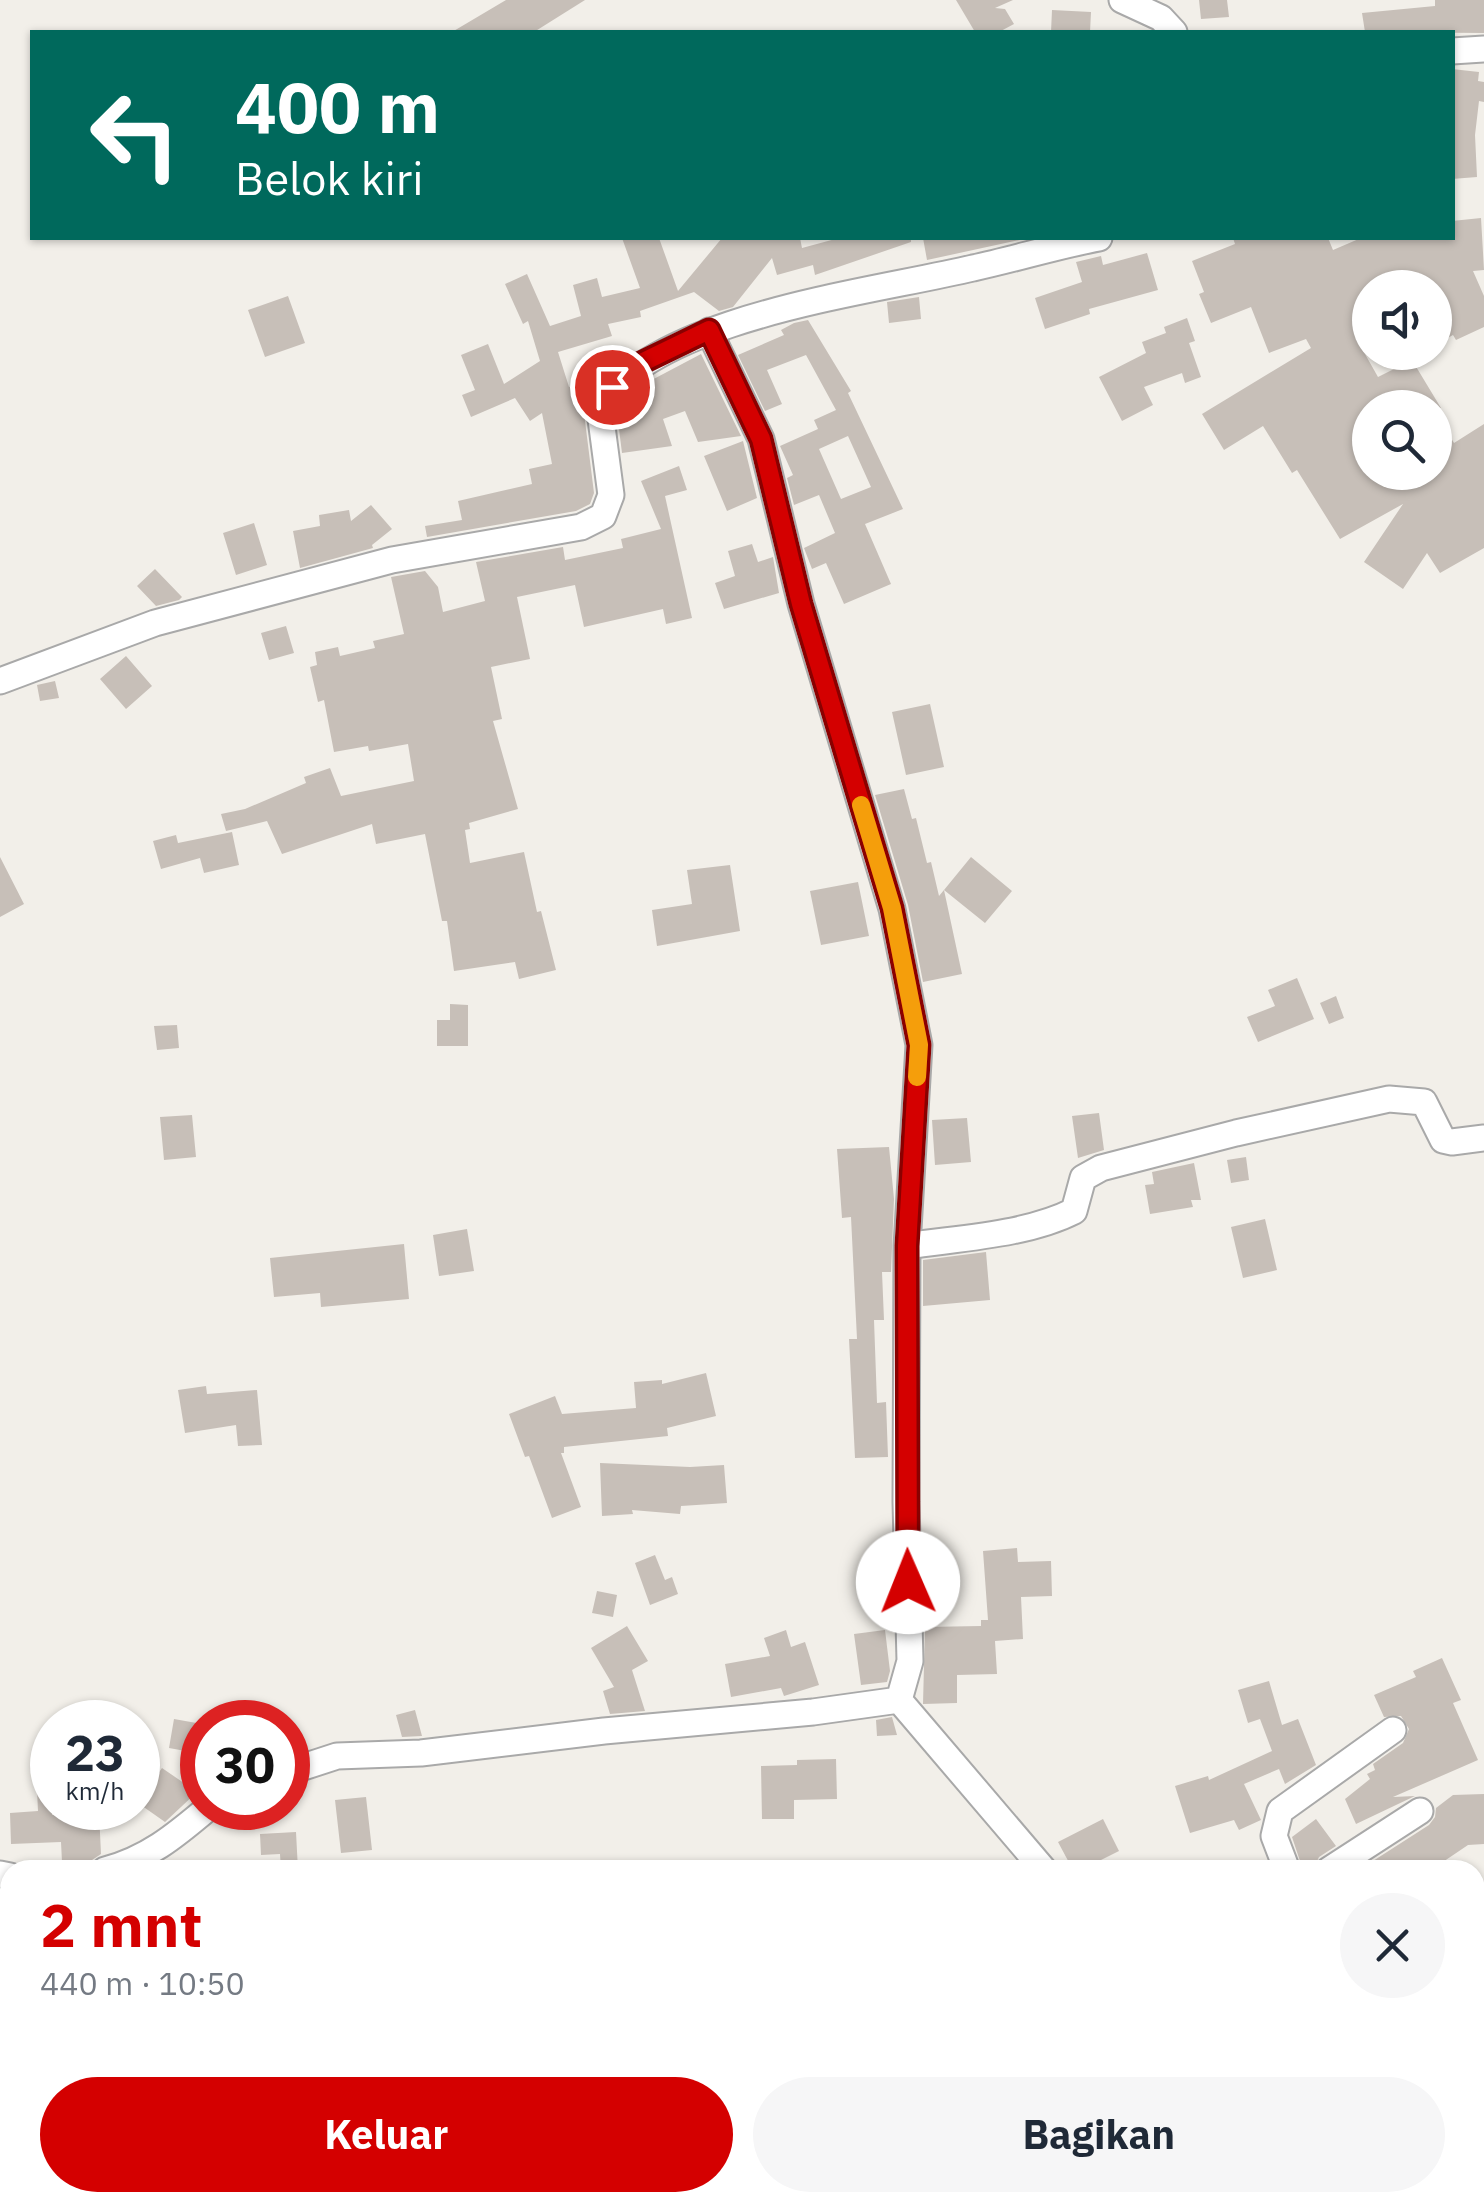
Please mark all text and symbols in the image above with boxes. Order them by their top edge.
text: 400 m [235,61,440,152]
icon: left [70,70,200,200]
text: Belok kiri [235,149,424,207]
map controls [1352,270,1452,490]
button: sound [1352,270,1452,370]
pin [570,345,655,430]
icon: arrive [585,360,640,415]
button: search [1352,390,1452,490]
position arrow [856,1530,960,1634]
speed limit sign: 30 [180,1700,310,1830]
text: 23 [65,1720,125,1785]
text: km/h [66,1774,124,1807]
text: 2 mnt [40,1885,203,1964]
button: close [1340,1893,1445,1998]
text: 440 m · 10:50 [40,1962,245,2004]
button: Keluar [40,2077,733,2192]
button: Bagikan [753,2077,1445,2192]

